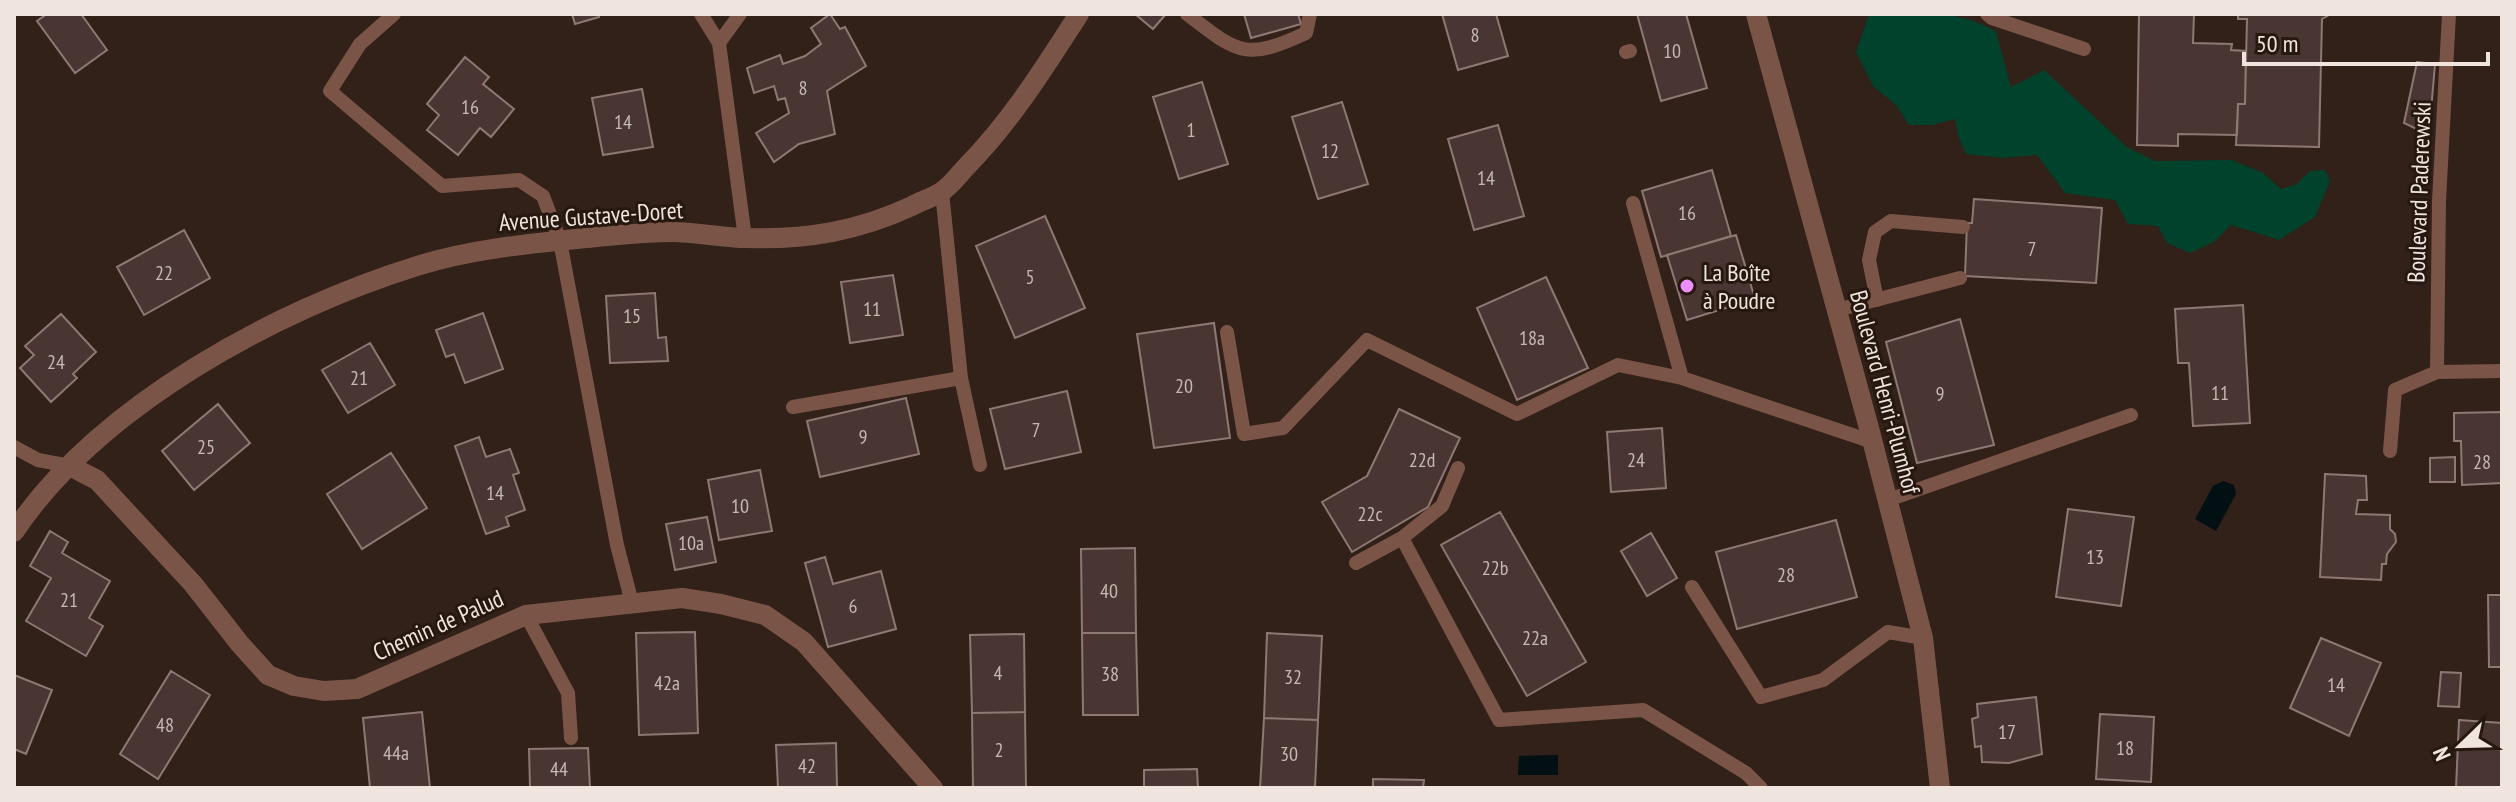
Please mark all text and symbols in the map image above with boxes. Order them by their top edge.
scale bar [2244,16,2488,66]
house number: 8 [1471,22,1480,48]
text: 50 m [2256,28,2298,59]
house number: 10 [1663,38,1681,64]
house number: 8 [799,75,808,101]
house number: 16 [461,94,479,120]
street label: Boulevard Paderewski [2400,101,2438,283]
house number: 14 [614,109,632,135]
house number: 1 [1187,117,1196,143]
house number: 12 [1321,138,1339,164]
house number: 14 [1477,165,1495,191]
street label: Avenue Gustave-Doret [498,194,685,238]
house number: 16 [1678,200,1696,226]
house number: 7 [2028,236,2037,262]
place label: La Boîte à Poudre [1703,257,1775,316]
house number: 22 [155,260,173,286]
house number: 5 [1026,264,1035,290]
marker: La Boîte à Poudre [1678,277,1696,295]
street label: Boulevard Henri-Plumhof [1843,287,1927,498]
house number: 11 [863,296,881,322]
house number: 15 [623,303,641,329]
house number: 18a [1519,325,1545,351]
house number: 24 [47,349,65,375]
house number: 21 [350,365,368,391]
house number: 20 [1175,373,1193,399]
house number: 11 [2211,380,2229,406]
house number: 9 [1936,381,1945,407]
house number: 7 [1032,417,1041,443]
house number: 9 [859,424,868,450]
house number: 25 [197,434,215,460]
house number: 22d [1409,447,1435,473]
house number: 24 [1627,447,1645,473]
house number: 28 [2473,449,2491,475]
house number: 14 [486,480,504,506]
house number: 10 [731,493,749,519]
house number: 22c [1357,501,1383,527]
house number: 10a [678,530,704,556]
house number: 13 [2086,544,2104,570]
house number: 22b [1482,555,1508,581]
house number: 28 [1777,562,1795,588]
house number: 40 [1100,578,1118,604]
street label: Chemin de Palud [368,582,508,668]
house number: 21 [60,587,78,613]
house number: 6 [849,593,858,619]
house number: 22a [1522,625,1548,651]
house number: 4 [994,660,1003,686]
house number: 38 [1101,661,1119,687]
house number: 32 [1284,664,1302,690]
house number: 42a [654,670,680,696]
house number: 14 [2327,672,2345,698]
north arrow [2420,706,2500,786]
house number: 48 [156,712,174,738]
house number: 17 [1998,719,2016,745]
house number: 18 [2116,735,2134,761]
house number: 2 [995,737,1004,763]
house number: 44a [383,740,409,766]
house number: 30 [1280,741,1298,767]
text: N [2426,743,2457,765]
house number: 42 [798,753,816,779]
house number: 44 [550,756,568,782]

